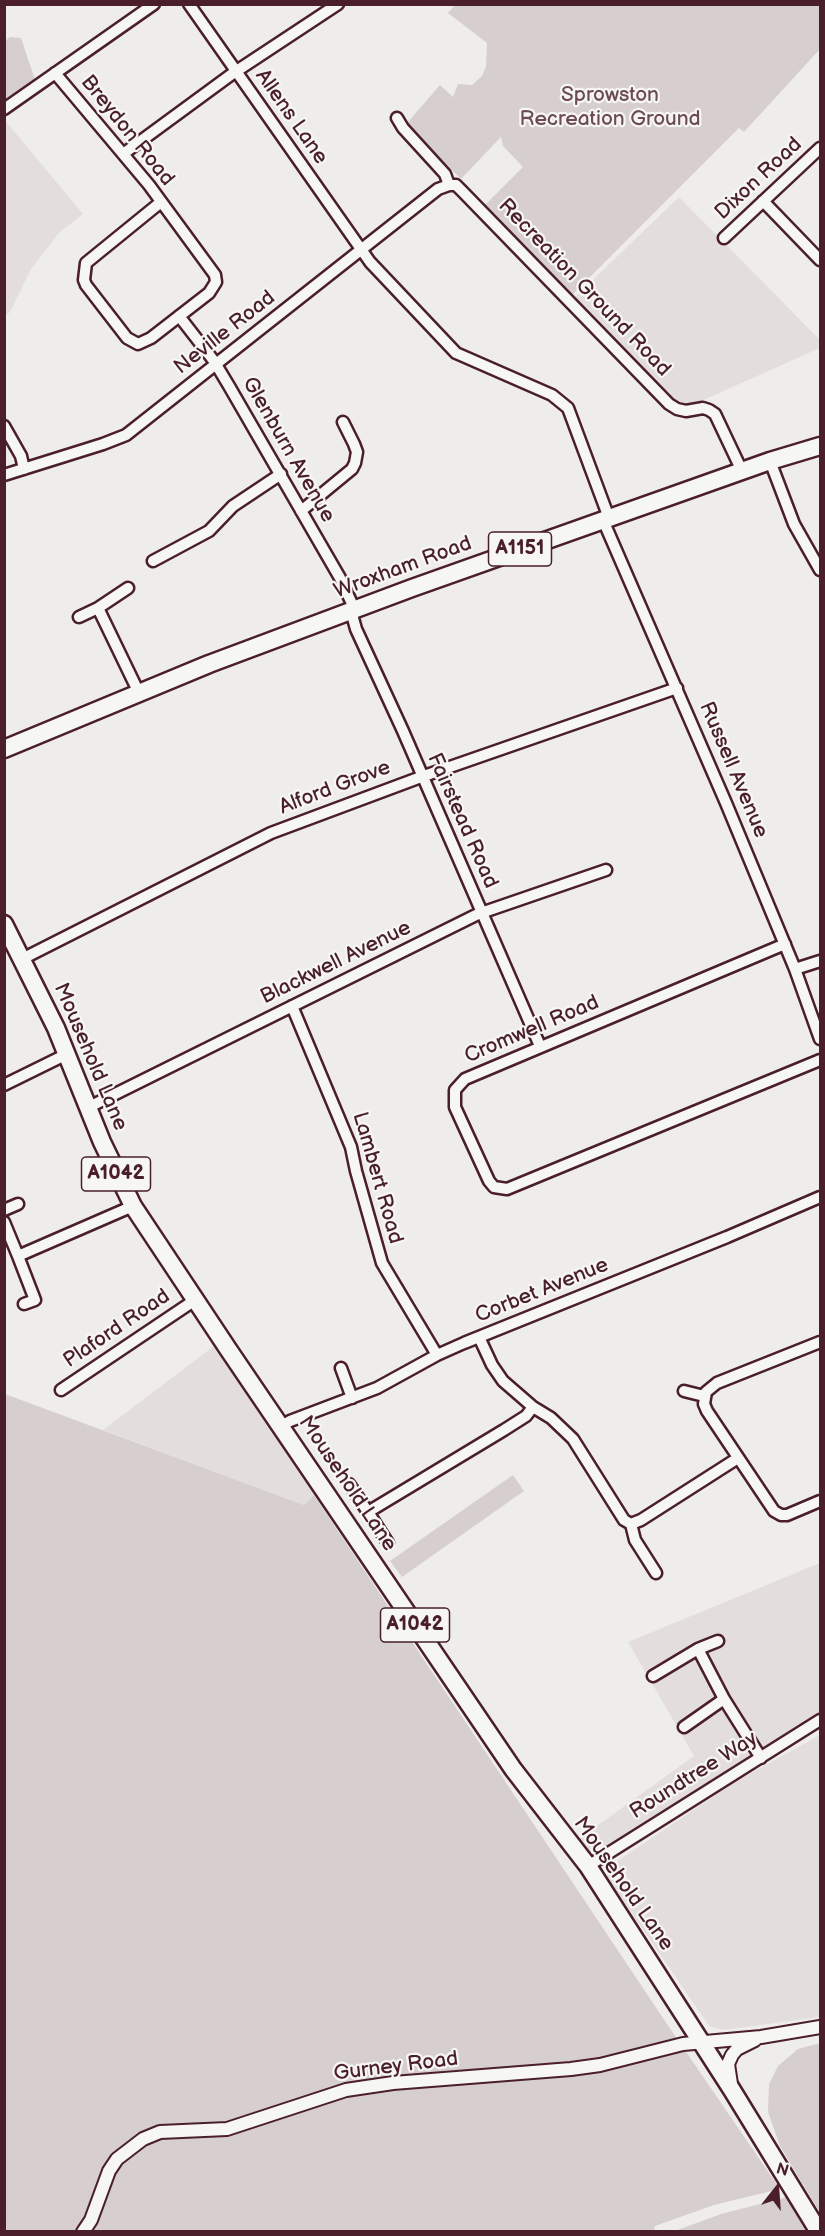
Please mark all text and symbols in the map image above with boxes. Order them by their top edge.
street label: Allens Lane [249,65,333,169]
street label: Breydon Road [75,71,179,191]
park label: Sprowston Recreation Ground [519,83,701,133]
street label: Dixon Road [710,132,808,226]
street label: Recreation Ground Road [492,194,676,382]
street label: Neville Road [169,286,281,380]
street label: Glenburn Avenue [236,373,340,527]
street label: Wroxham Road [331,531,475,605]
road number: A1151 [488,532,552,566]
street label: Russell Avenue [693,698,773,842]
street label: Fairstead Road [421,750,503,892]
street label: Alford Grove [276,755,394,821]
street label: Blackwell Avenue [257,916,415,1010]
street label: Mousehold Lane [48,979,132,1135]
street label: Cromwell Road [461,990,603,1070]
street label: Lambert Road [346,1109,408,1247]
road number: A1042 [82,1157,150,1191]
street label: Corbet Avenue [472,1253,612,1329]
street label: Plaford Road [59,1284,175,1374]
street label: Mousehold Lane [292,1412,402,1556]
road number: A1042 [380,1608,450,1642]
street label: Roundtree Way [626,1727,762,1825]
street label: Mousehold Lane [567,1812,679,1956]
street label: Gurney Road [332,2047,460,2087]
north arrow [747,2158,807,2218]
text: N [774,2159,791,2181]

